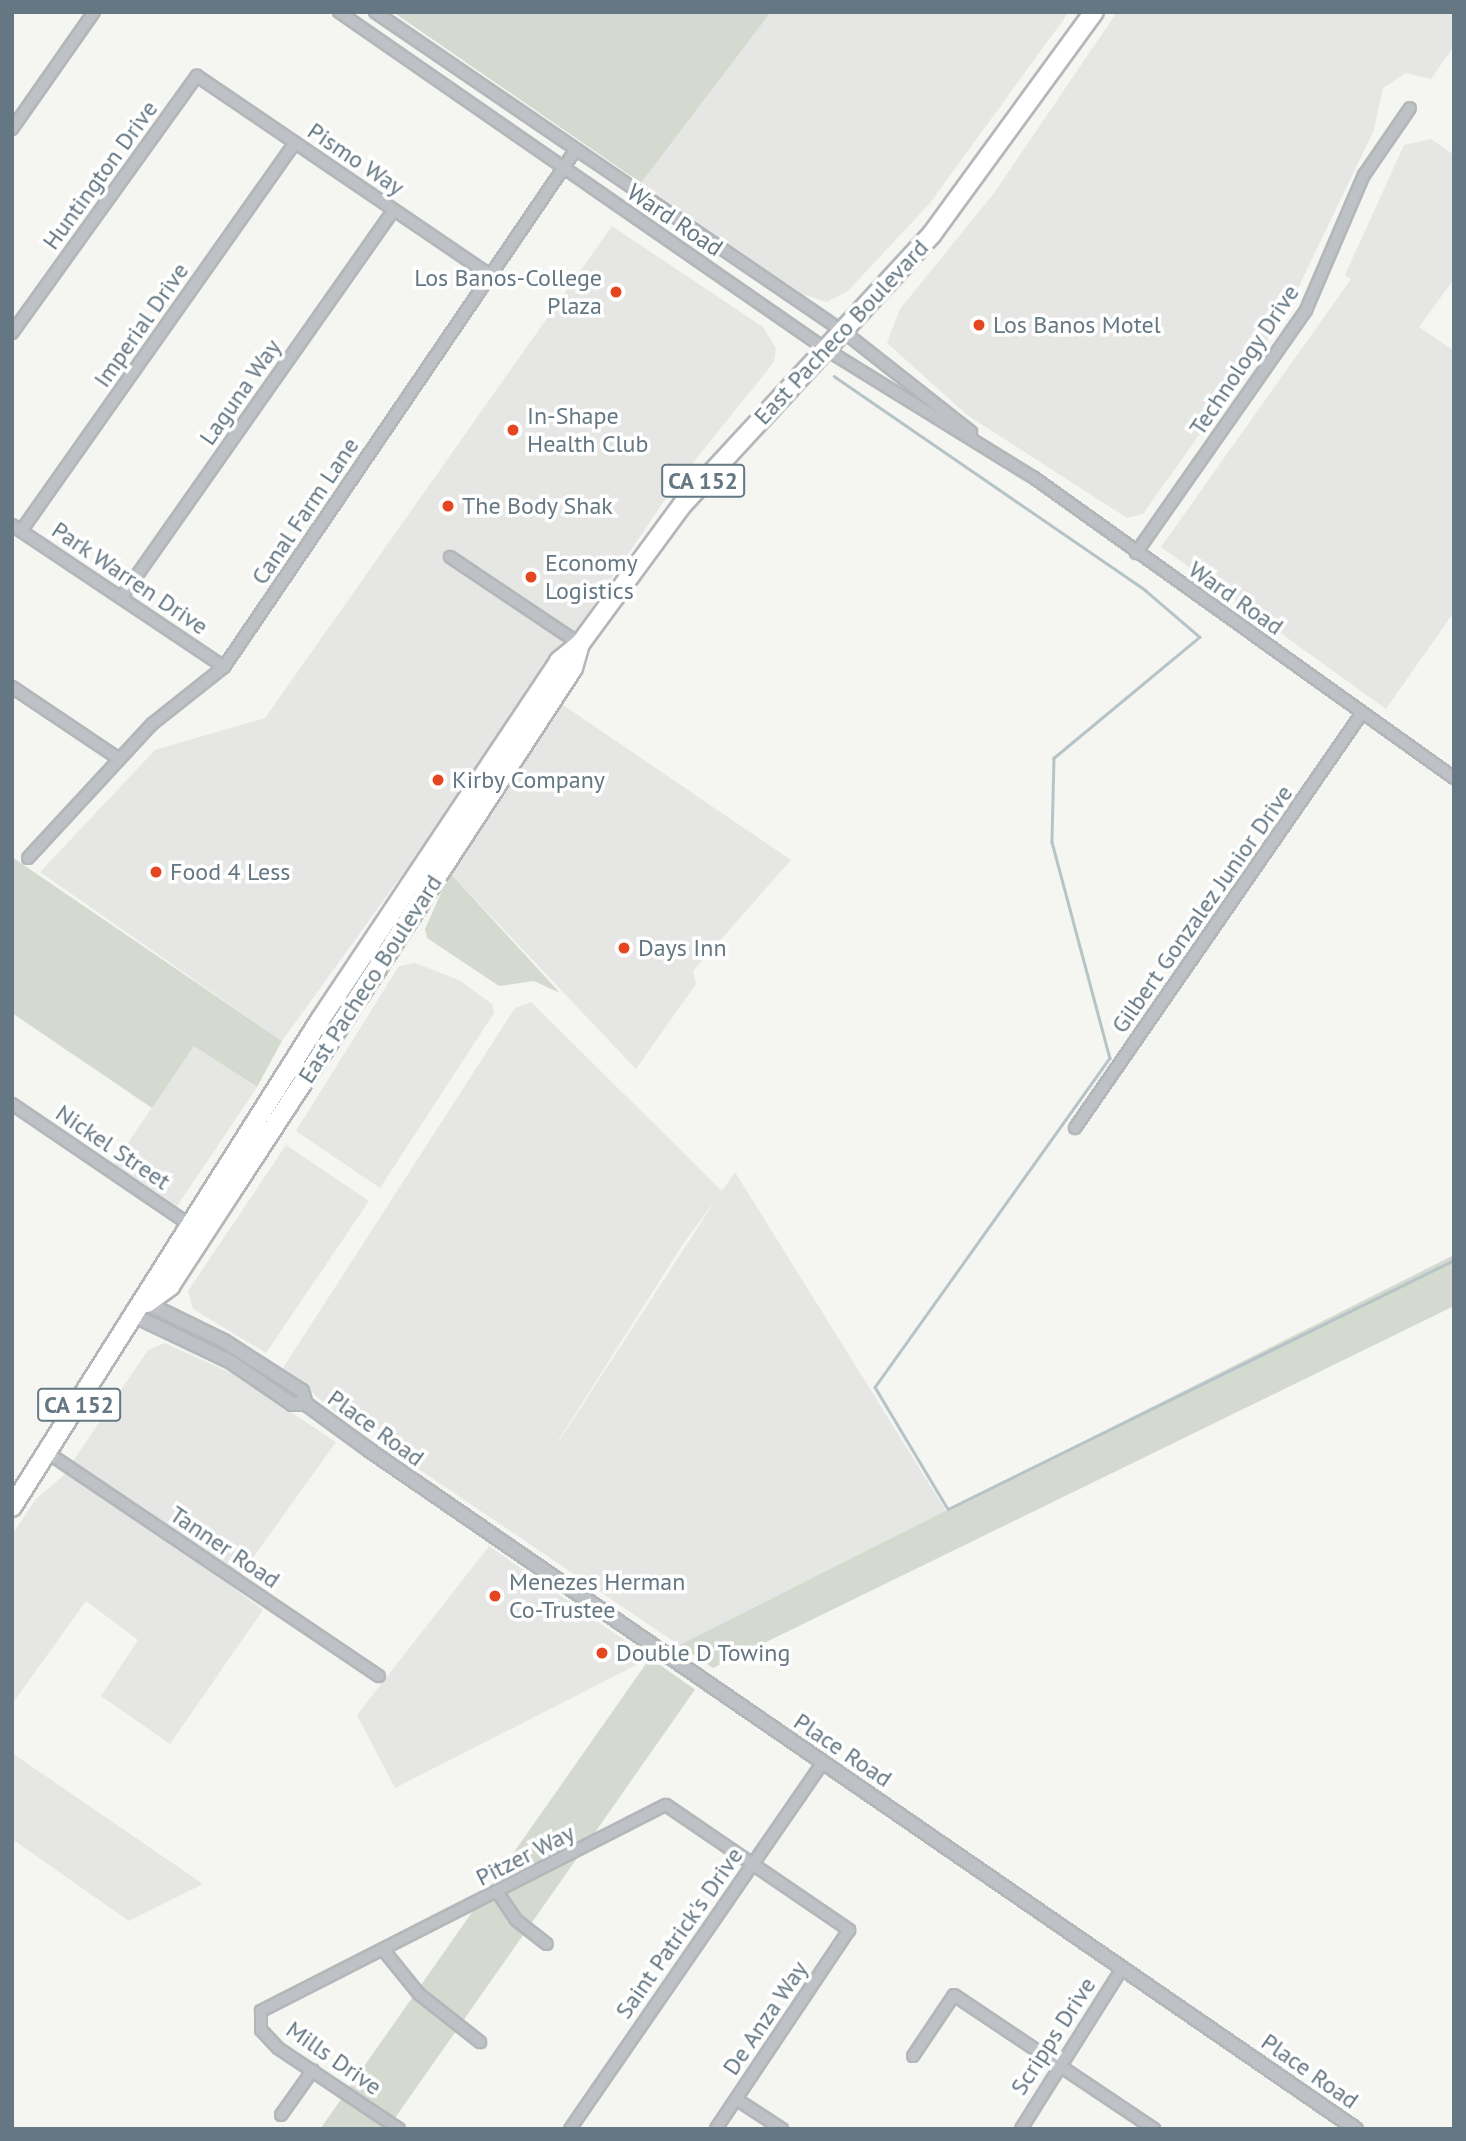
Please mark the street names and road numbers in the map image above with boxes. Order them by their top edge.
street label: Huntington Drive [36,95,164,255]
street label: Pismo Way [302,116,410,202]
street label: Ward Road [622,178,728,262]
street label: East Pacheco Boulevard [748,234,934,430]
street label: Imperial Drive [88,257,194,393]
street label: Technology Drive [1183,279,1305,441]
street label: Laguna Way [193,333,287,451]
street label: Canal Farm Lane [245,432,365,590]
road number: CA 152 [659,461,747,500]
street label: Park Warren Drive [46,515,214,641]
street label: Ward Road [1183,555,1289,641]
street label: Gilbert Gonzalez Junior Drive [1105,779,1299,1039]
street label: East Pacheco Boulevard [292,870,448,1088]
street label: Nickel Street [50,1098,176,1196]
street label: Place Road [322,1383,430,1473]
road number: CA 152 [35,1386,123,1424]
street label: Tanner Road [164,1500,286,1594]
street label: Place Road [789,1707,897,1793]
street label: Pitzer Way [471,1818,579,1892]
street label: Saint Patrick's Drive [609,1842,749,2024]
street label: De Anza Way [716,1955,814,2081]
street label: Scripps Drive [1004,1972,1102,2100]
street label: Mills Drive [281,2015,387,2101]
street label: Place Road [1256,2027,1364,2115]

